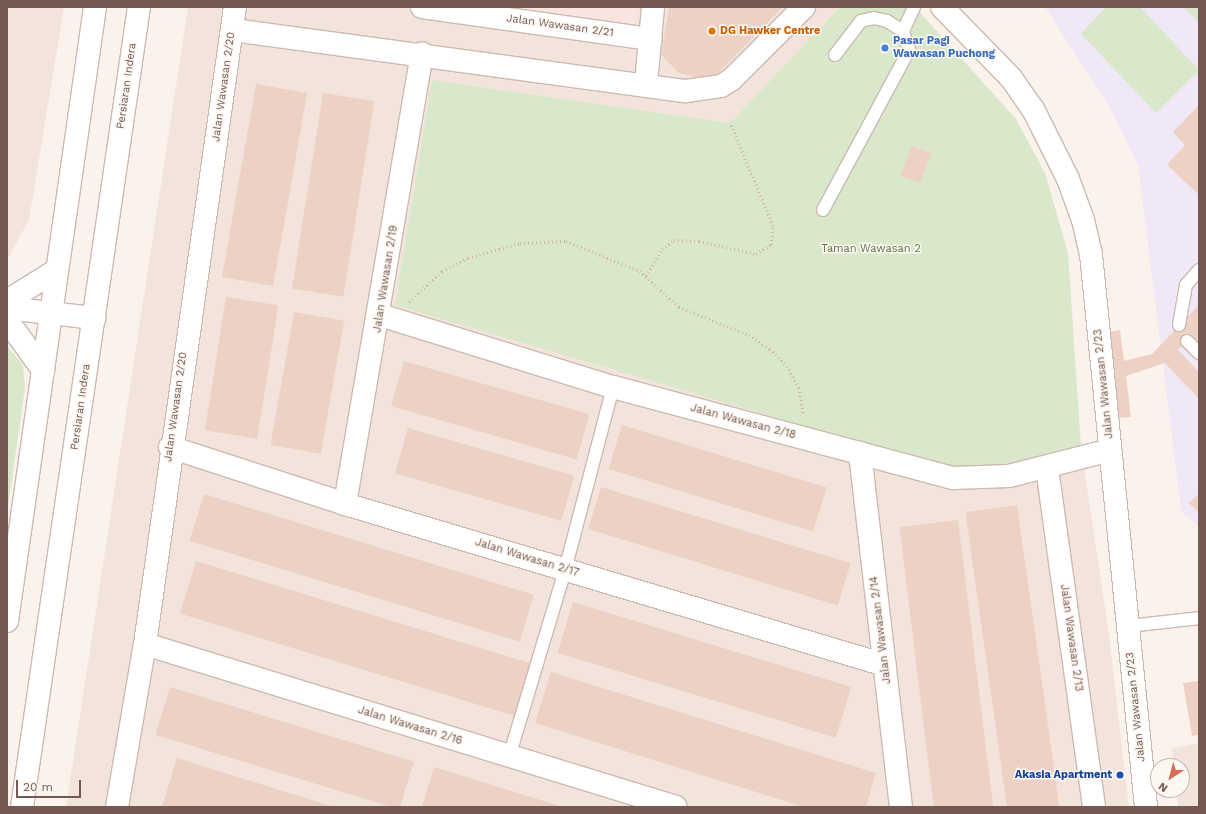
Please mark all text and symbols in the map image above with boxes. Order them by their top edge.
street label: Jalan Wawasan 2/21 [505,12,615,40]
place label: DG Hawker Centre [720,24,820,38]
marker: DG Hawker Centre [707,26,717,36]
street label: Jalan Wawasan 2/20 [210,31,238,143]
place label: Pasar Pagi Wawasan Puchong [893,35,995,61]
street label: Persiaran Indera [114,42,140,130]
marker: Pasar Pagi Wawasan Puchong [880,43,890,53]
street label: Jalan Wawasan 2/19 [371,224,401,334]
park label: Taman Wawasan 2 [821,242,921,256]
street label: Jalan Wawasan 2/23 [1092,328,1116,440]
street label: Jalan Wawasan 2/20 [162,351,190,463]
street label: Persiaran Indera [68,363,94,451]
street label: Jalan Wawasan 2/18 [689,402,797,442]
street label: Jalan Wawasan 2/17 [473,536,581,580]
street label: Jalan Wawasan 2/14 [868,575,894,685]
street label: Jalan Wawasan 2/13 [1057,583,1085,693]
street label: Jalan Wawasan 2/23 [1124,651,1148,763]
street label: Jalan Wawasan 2/16 [356,704,464,748]
north arrow [1150,758,1190,798]
place label: Akasia Apartment [1014,768,1112,782]
marker: Akasia Apartment [1115,770,1125,780]
scale bar [18,772,83,798]
text: 20 m [23,780,53,794]
text: N [1156,780,1170,795]

